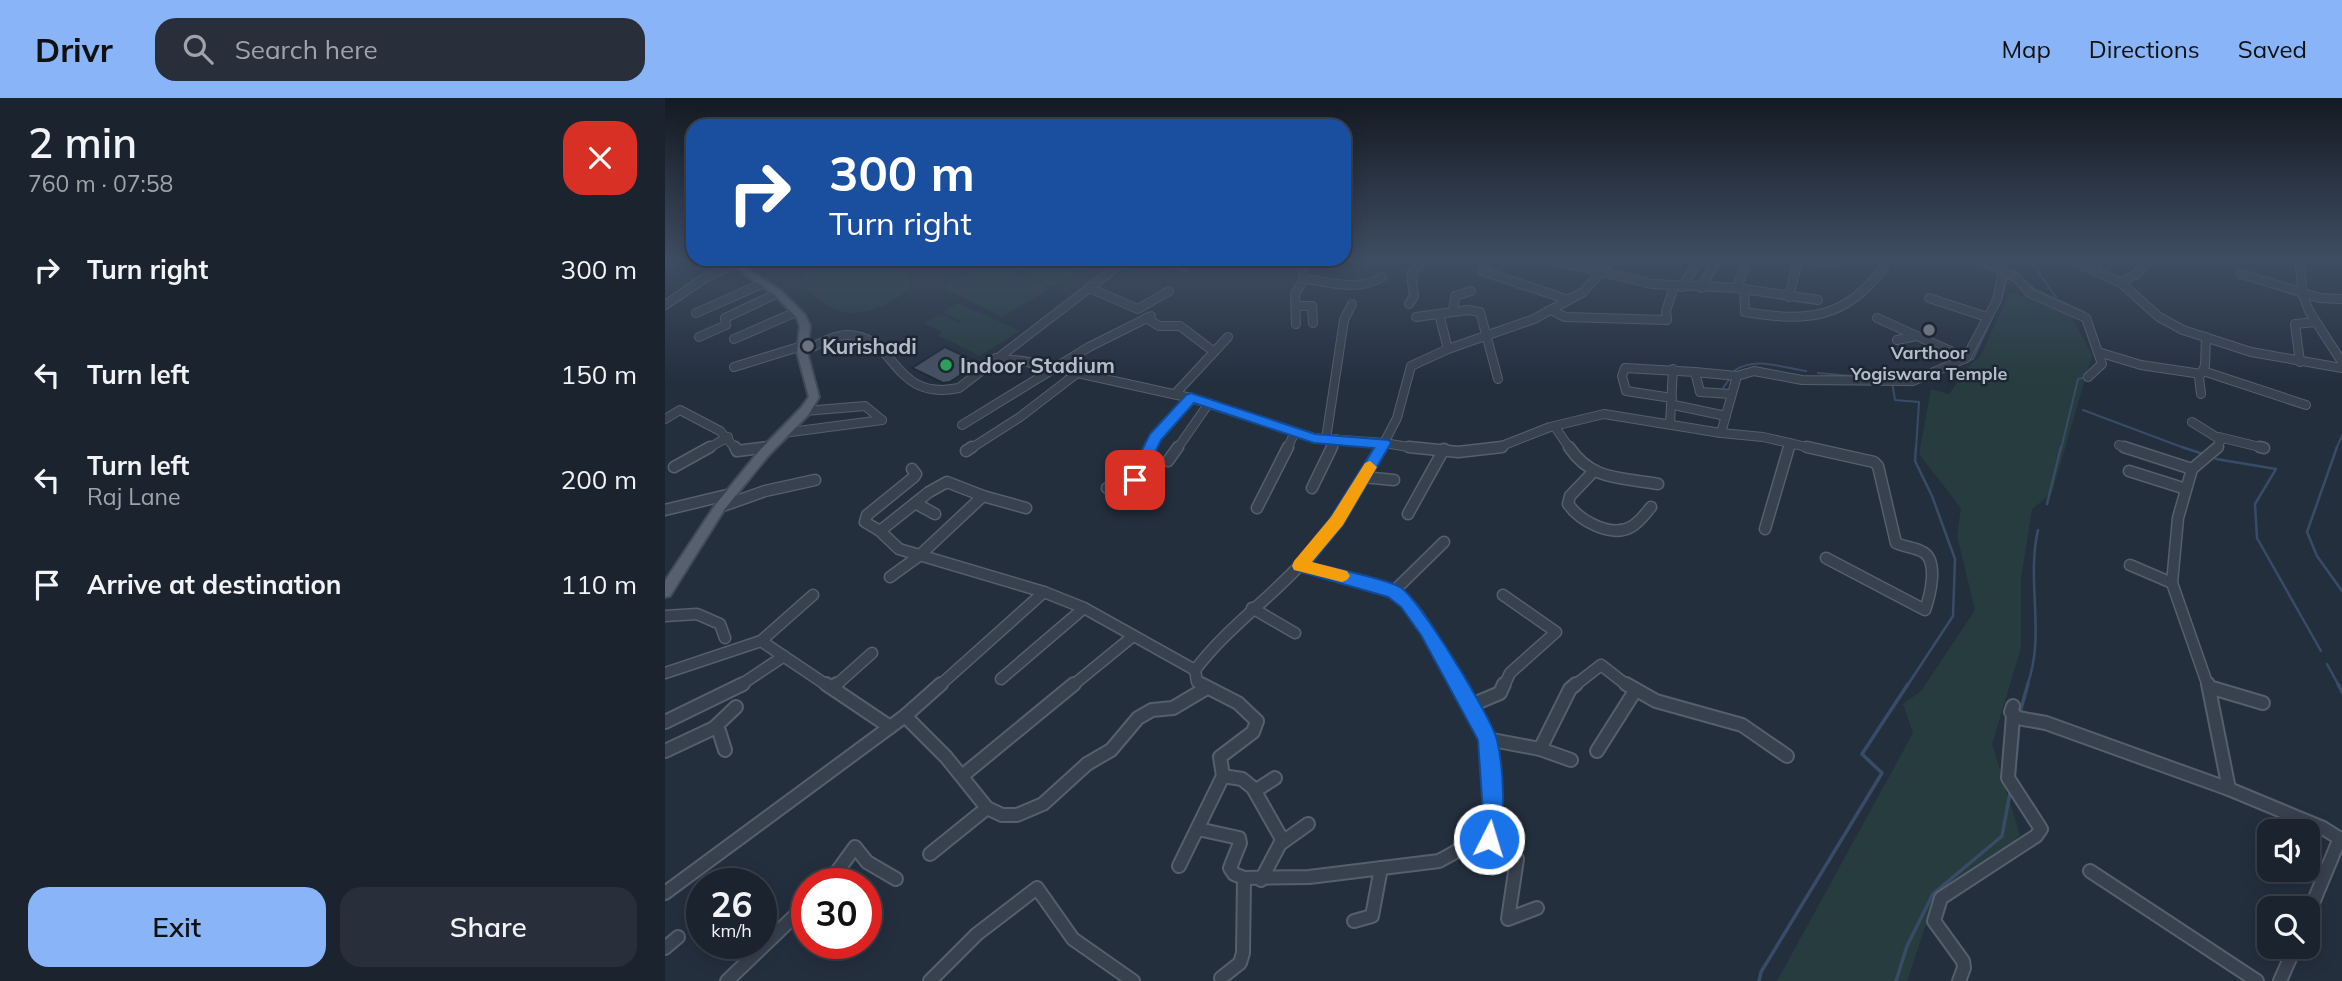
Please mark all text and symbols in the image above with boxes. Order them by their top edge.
search box [155,18,645,81]
text: Drivr [35,29,113,70]
icon: search [179,30,217,68]
text: Search here [235,33,378,66]
text: Map [2001,34,2051,64]
text: Directions [2089,34,2200,64]
text: Saved [2238,34,2307,64]
text: 2 min [28,116,137,169]
button: close [563,121,637,195]
text: 300 m [829,142,975,203]
icon: right [714,147,805,238]
text: 760 m · 07:58 [28,169,173,198]
text: Turn right [829,203,972,243]
icon: right [28,251,66,289]
text: Turn right [87,253,208,286]
text: 300 m [561,253,637,286]
marker: Varthoor Yogiswara Temple [1921,322,1937,338]
place label: Kurishadi [822,333,917,359]
marker: Kurishadi [800,338,816,354]
place label: Varthoor Yogiswara Temple [1850,341,2007,385]
place label: Indoor Stadium [960,352,1115,378]
icon: left [28,356,66,394]
marker: Indoor Stadium [938,357,954,373]
text: Turn left [87,358,189,391]
text: 150 m [561,358,637,391]
text: Turn left [87,449,189,482]
pin [1105,450,1165,510]
icon: left [28,461,66,499]
icon: arrive [1116,461,1154,499]
text: 200 m [561,463,637,496]
text: Raj Lane [87,482,180,511]
icon: arrive [28,566,66,604]
text: Arrive at destination [87,568,342,601]
text: 110 m [561,568,637,601]
position arrow [1452,802,1526,876]
map controls [2257,819,2320,959]
button: sound [2257,819,2320,882]
speed limit sign: 30 [791,868,882,959]
text: 26 [710,882,753,926]
button: Exit [28,887,326,967]
button: Share [340,887,637,967]
button: search [2257,896,2320,959]
text: km/h [711,919,752,942]

